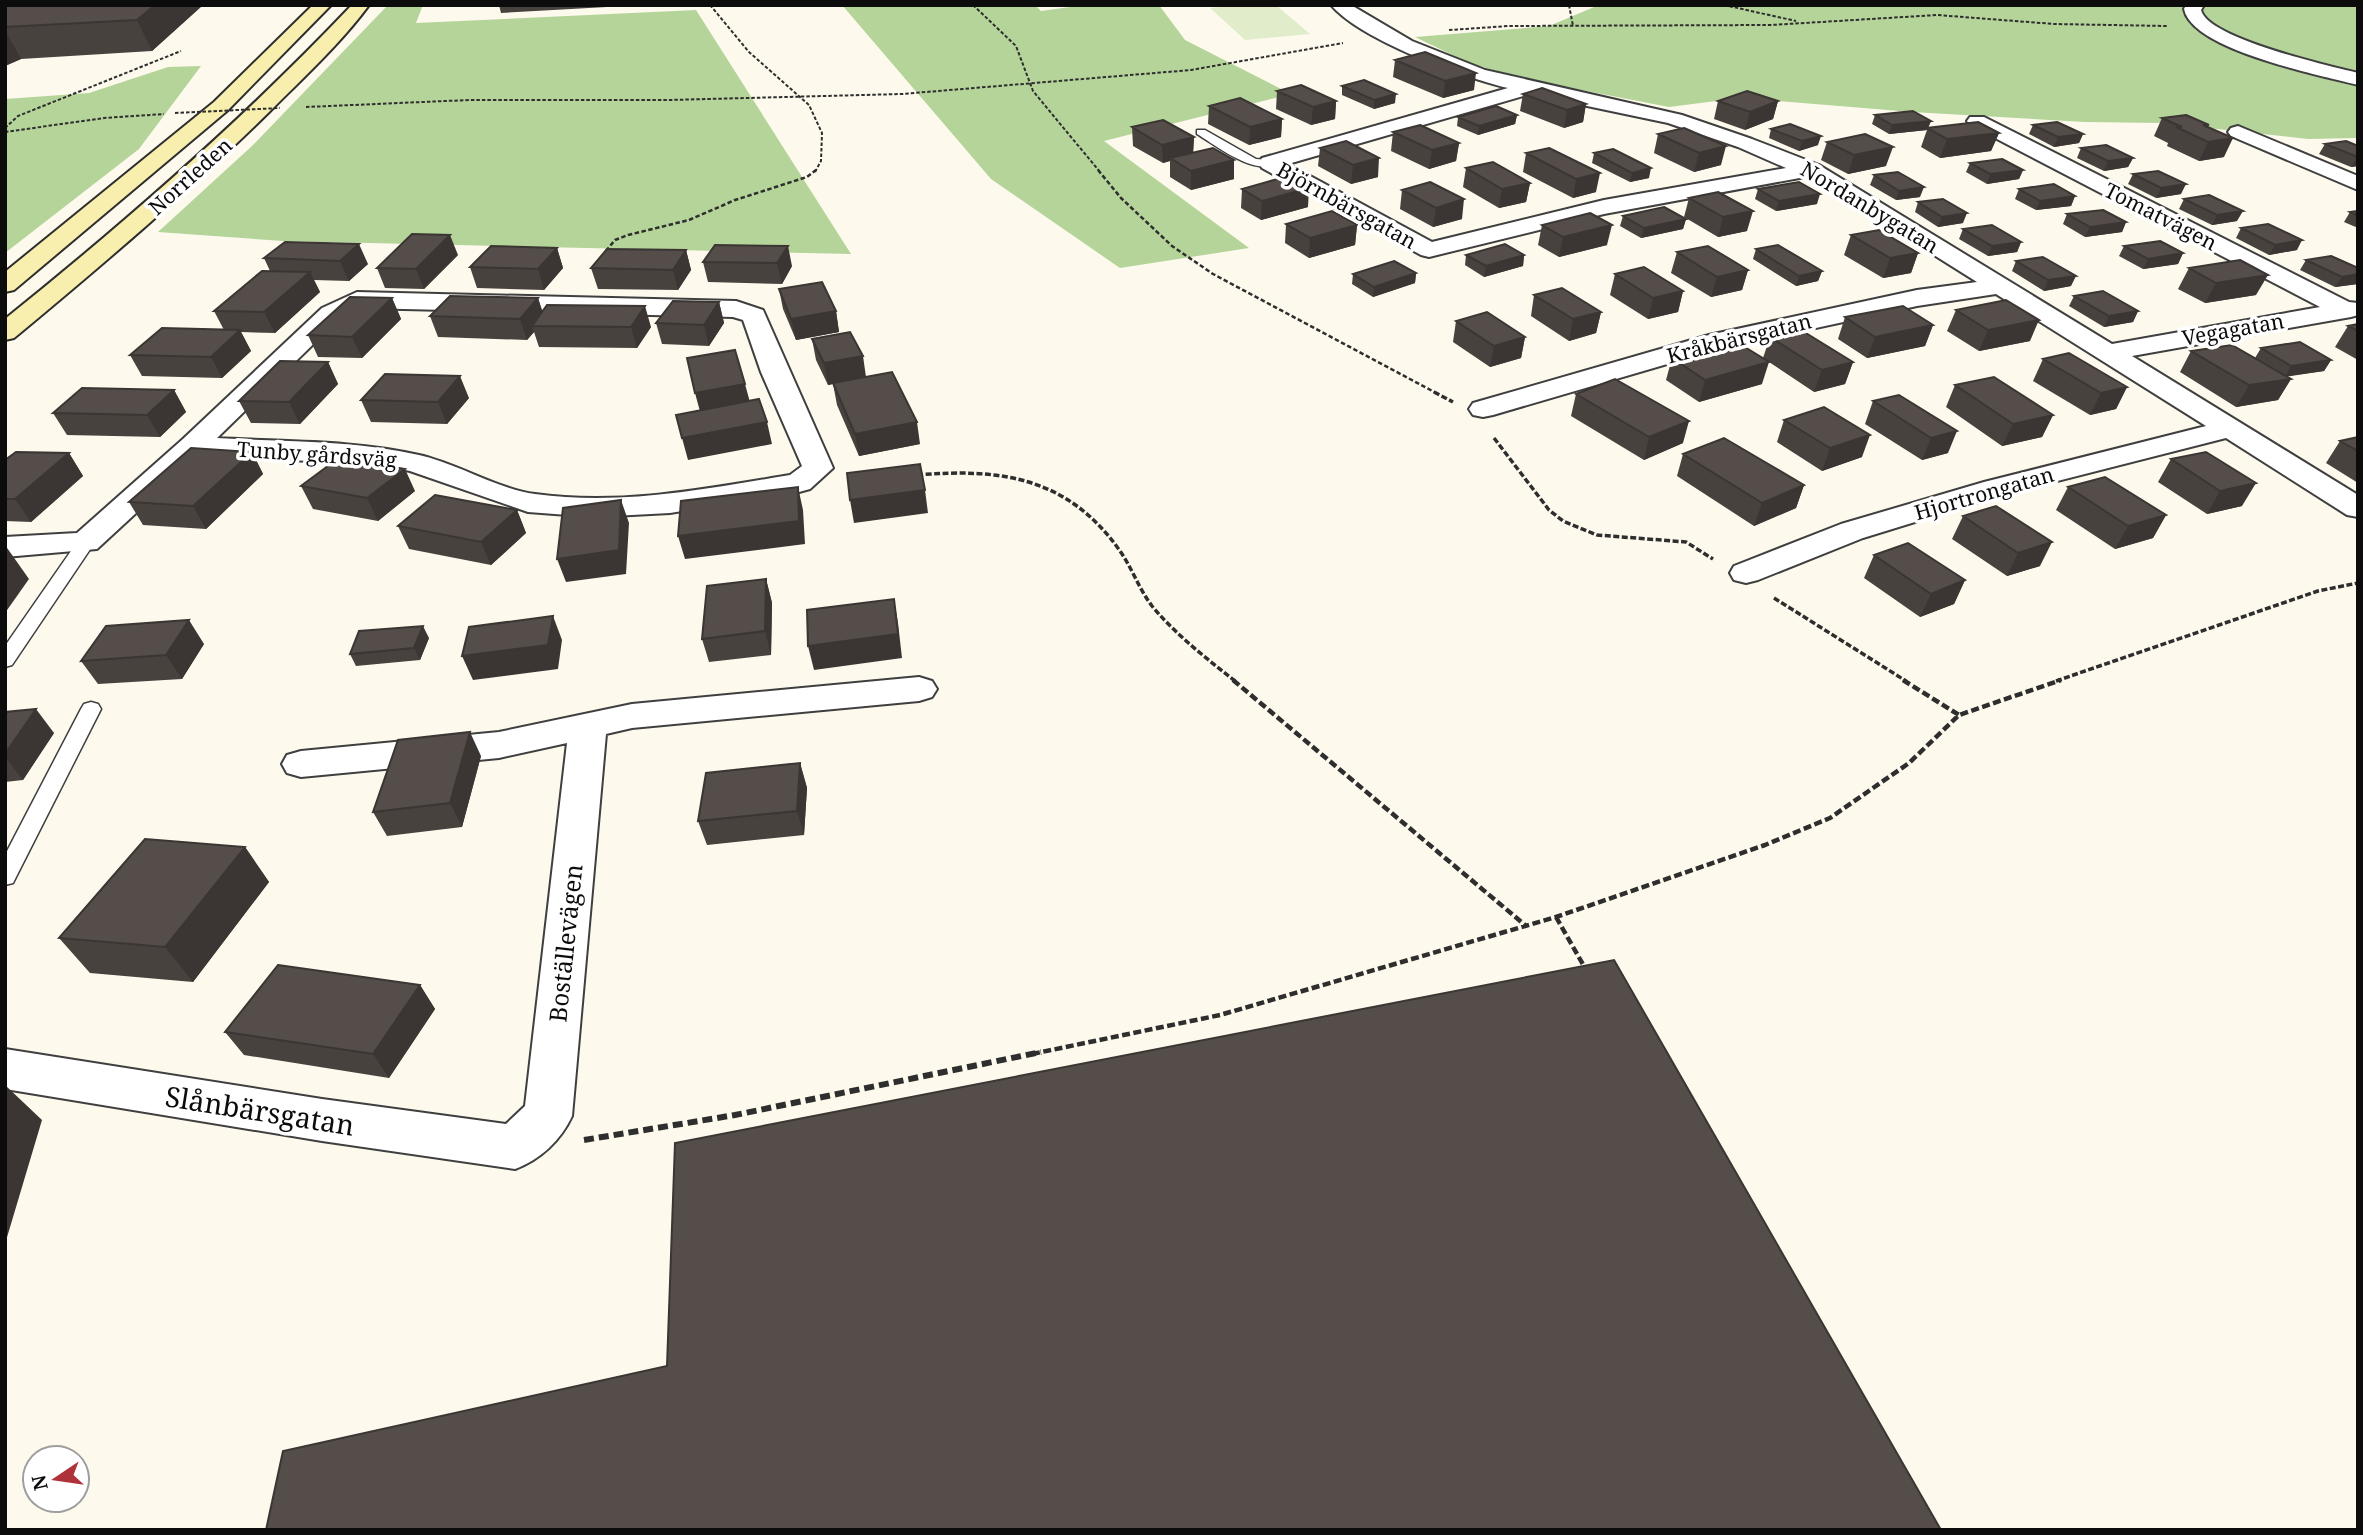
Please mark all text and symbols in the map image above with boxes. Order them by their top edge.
street label: Norrleden [142,131,238,221]
street label: Björnbärsgatan [1272,155,1422,255]
street label: Nordanbygatan [1796,155,1944,259]
street label: Tomatvägen [2100,176,2222,256]
street label: Kråkbärsgatan [1664,306,1814,370]
street label: Vegagatan [2180,306,2286,352]
street label: Tunby gårdsväg [236,434,399,474]
street label: Hjortrongatan [1911,460,2057,526]
street label: Boställevägen [540,862,590,1024]
street label: Slånbärsgatan [163,1076,357,1144]
north arrow [21,1444,91,1514]
text: N [25,1473,54,1493]

